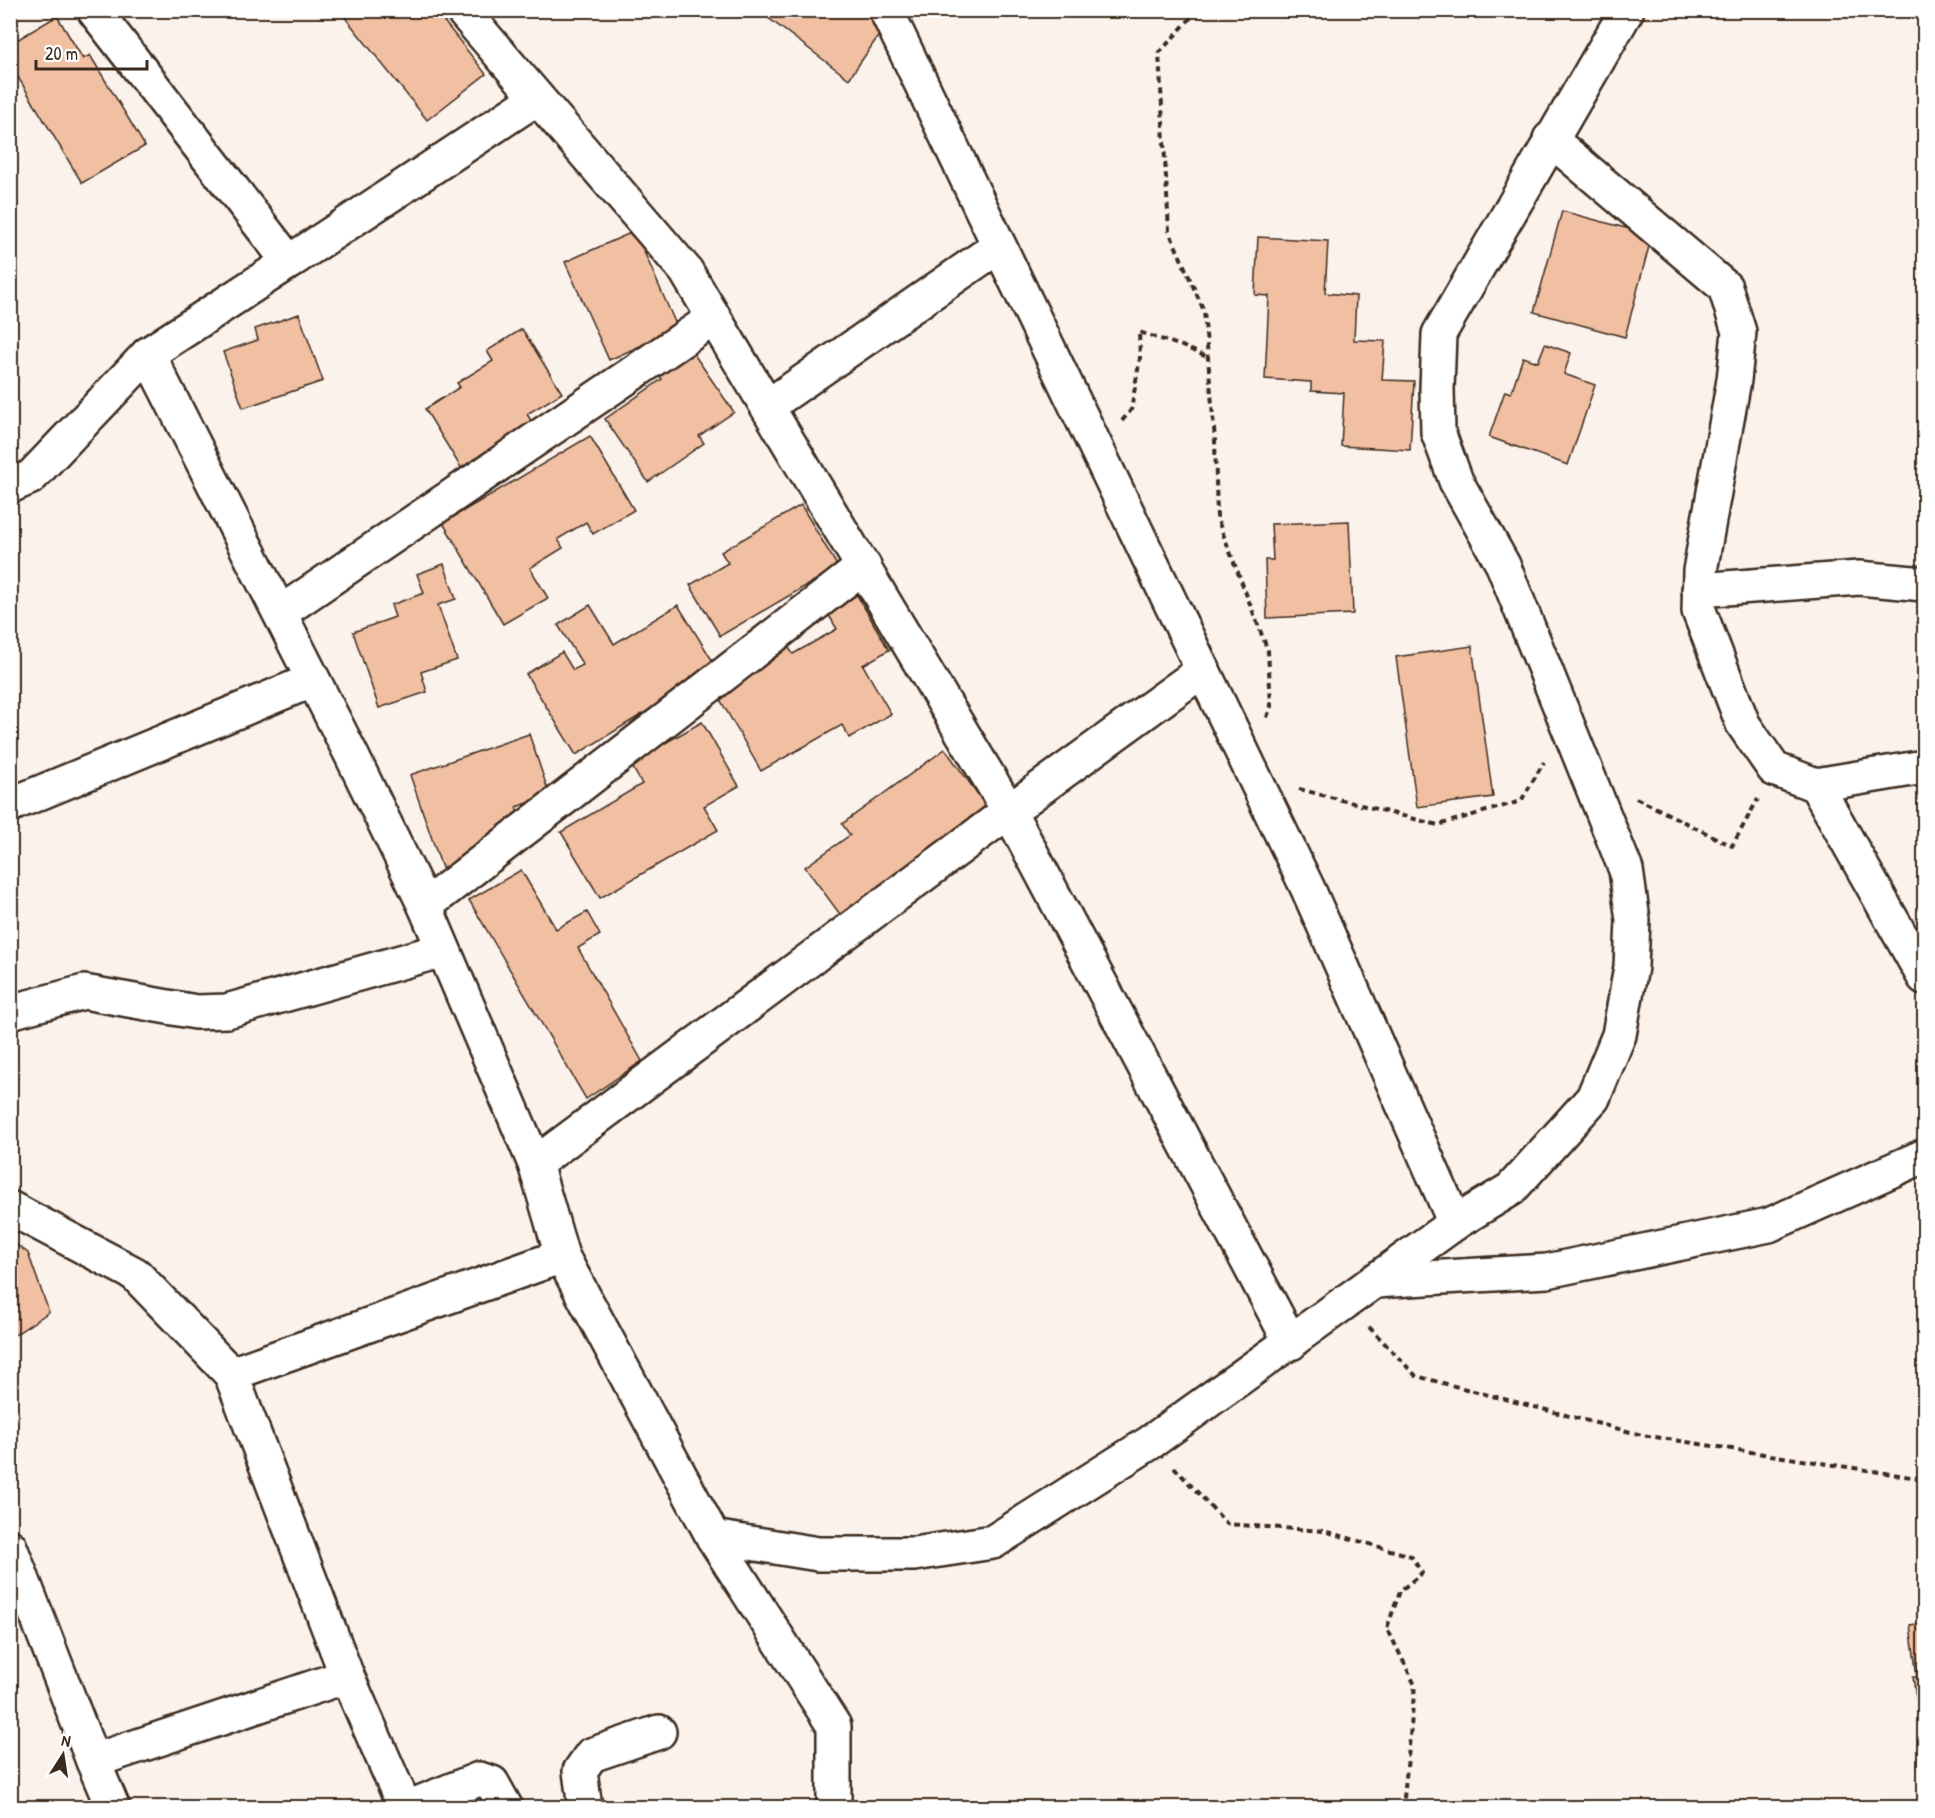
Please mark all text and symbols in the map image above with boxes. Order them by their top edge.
scale bar [36,33,147,71]
text: 20 m [45,41,78,66]
north arrow [33,1725,93,1785]
text: N [60,1729,73,1752]

